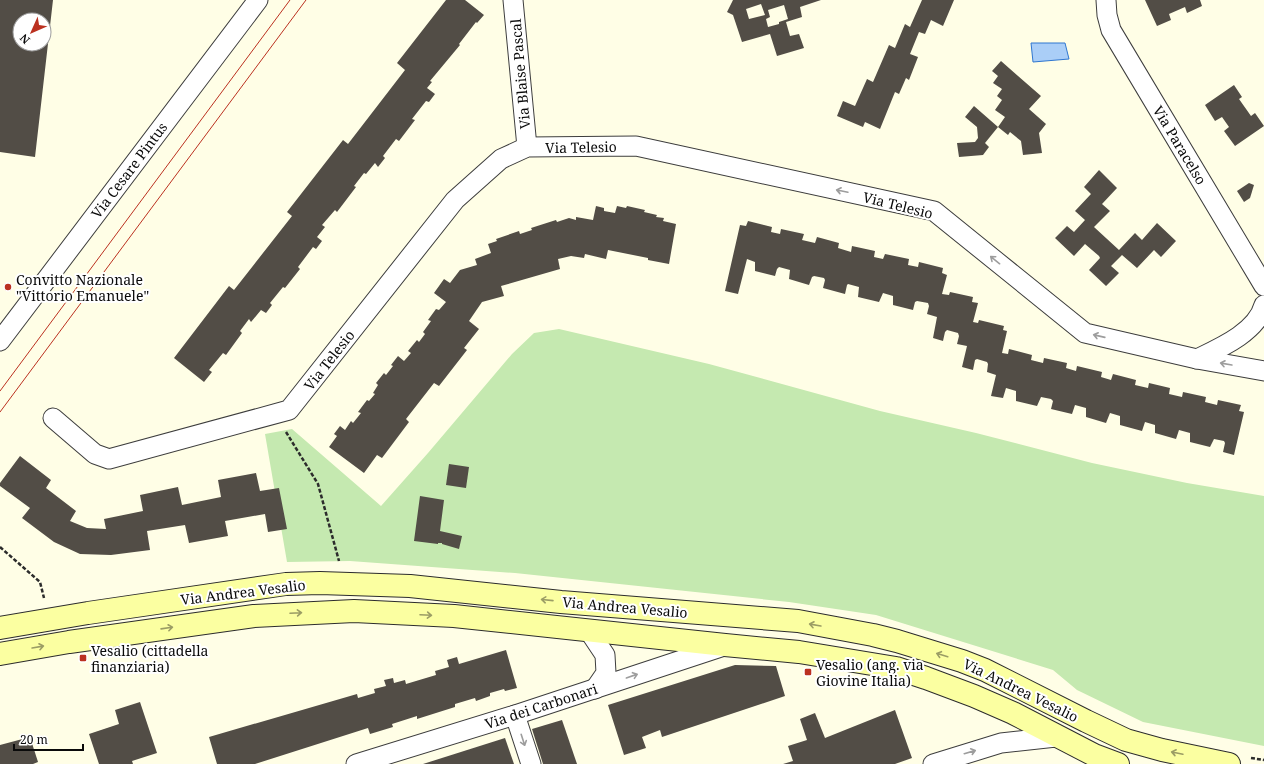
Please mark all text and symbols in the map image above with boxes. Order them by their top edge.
north arrow [12,12,52,52]
street label: Via Blaise Pascal [506,17,534,130]
text: N [16,31,33,48]
street label: Via Paracelso [1149,102,1211,188]
street label: Via Cesare Pintus [87,118,171,222]
street label: Via Telesio [545,137,617,157]
one-way arrow [836,187,849,195]
street label: Via Telesio [861,187,935,223]
one-way arrow [989,255,1000,264]
place label: Convitto Nazionale "Vittorio Emanuele" [16,270,149,305]
marker: Convitto Nazionale "Vittorio Emanuele" [3,282,13,292]
street label: Via Telesio [299,326,359,394]
one-way arrow [1093,331,1106,339]
one-way arrow [1219,360,1232,368]
street label: Via Andrea Vesalio [179,575,307,609]
street label: Via Andrea Vesalio [562,592,688,622]
one-way arrow [540,597,553,604]
one-way arrow [289,610,302,617]
one-way arrow [419,611,432,619]
one-way arrow [809,620,822,628]
one-way arrow [160,624,173,632]
place label: Vesalio (cittadella finanziaria) [91,641,209,676]
one-way arrow [32,643,45,651]
one-way arrow [935,651,948,658]
marker: Vesalio (cittadella finanziaria) [78,653,88,663]
street label: Via Andrea Vesalio [960,654,1082,726]
place label: Vesalio (ang. via Giovine Italia) [816,655,924,690]
marker: Vesalio (ang. via Giovine Italia) [803,667,813,677]
one-way arrow [625,672,638,679]
street label: Via dei Carbonari [482,679,600,733]
scale bar [14,726,83,752]
text: 20 m [20,731,48,748]
one-way arrow [520,733,527,746]
one-way arrow [964,748,977,755]
one-way arrow [1171,749,1184,757]

